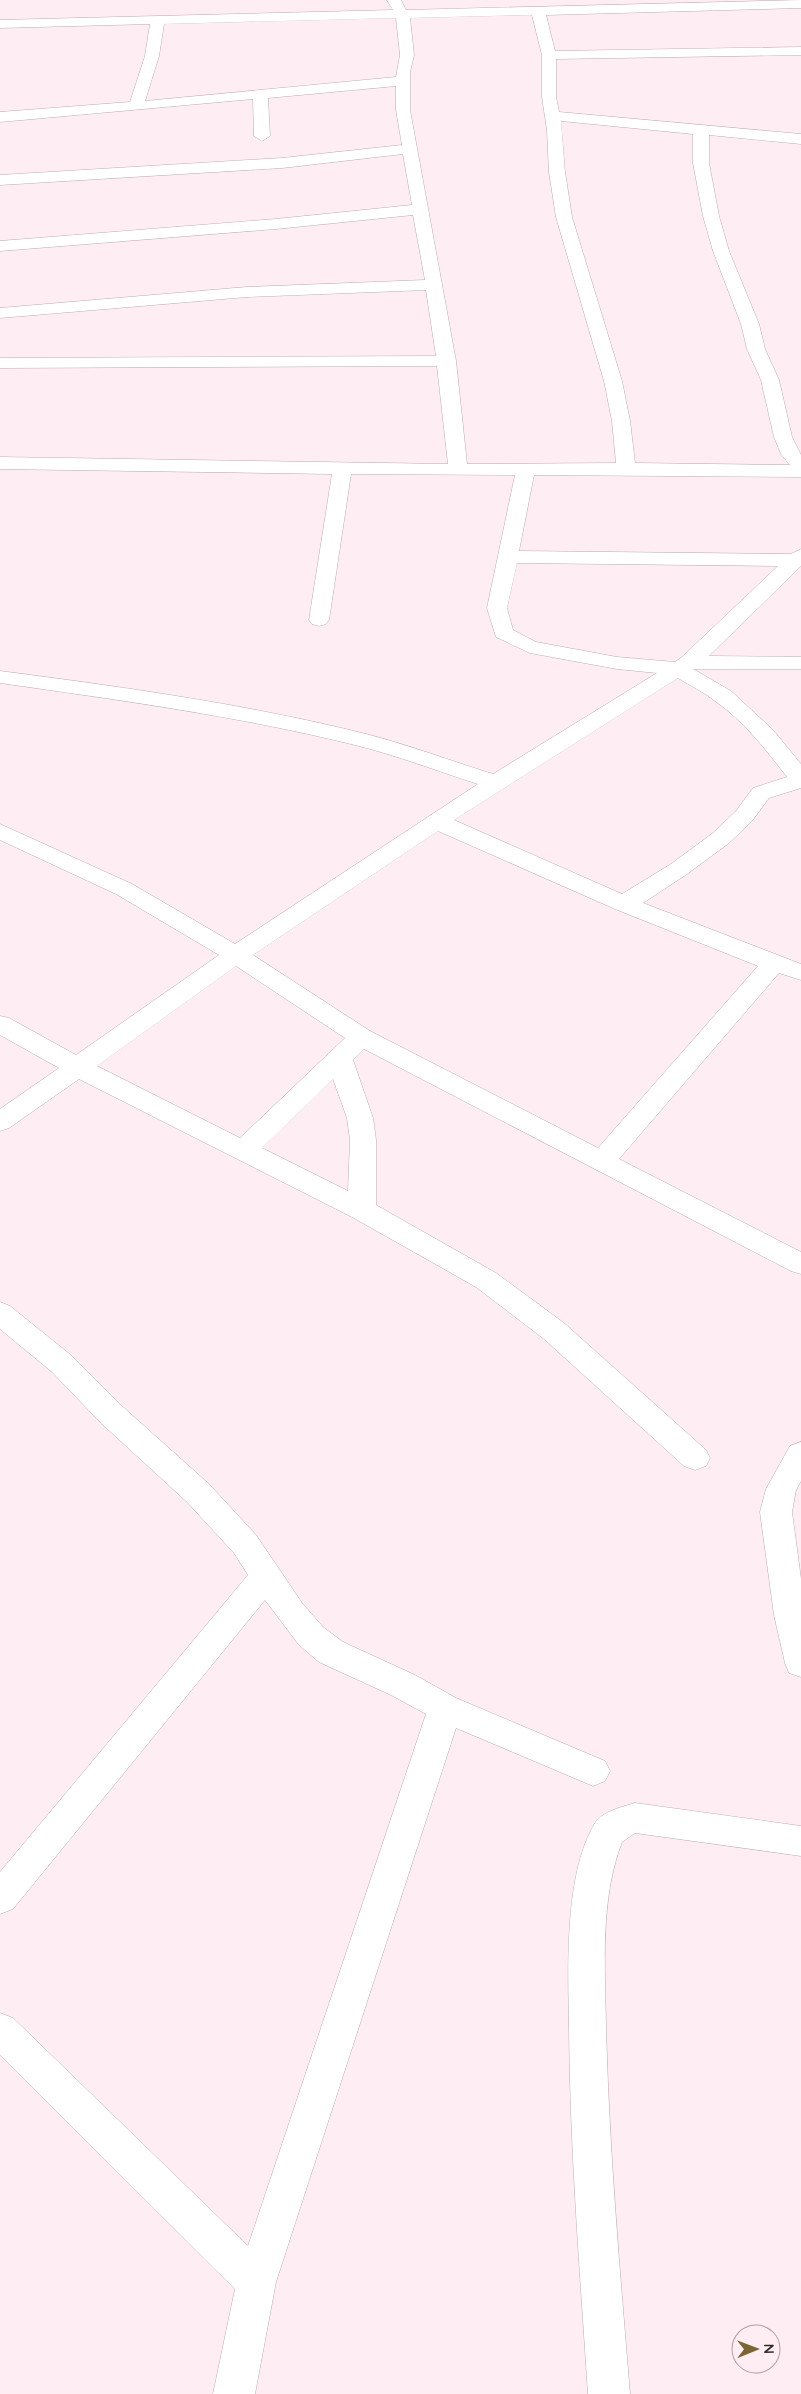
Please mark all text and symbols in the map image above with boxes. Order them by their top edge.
north arrow [731,2324,781,2374]
text: N [760,2343,778,2354]

